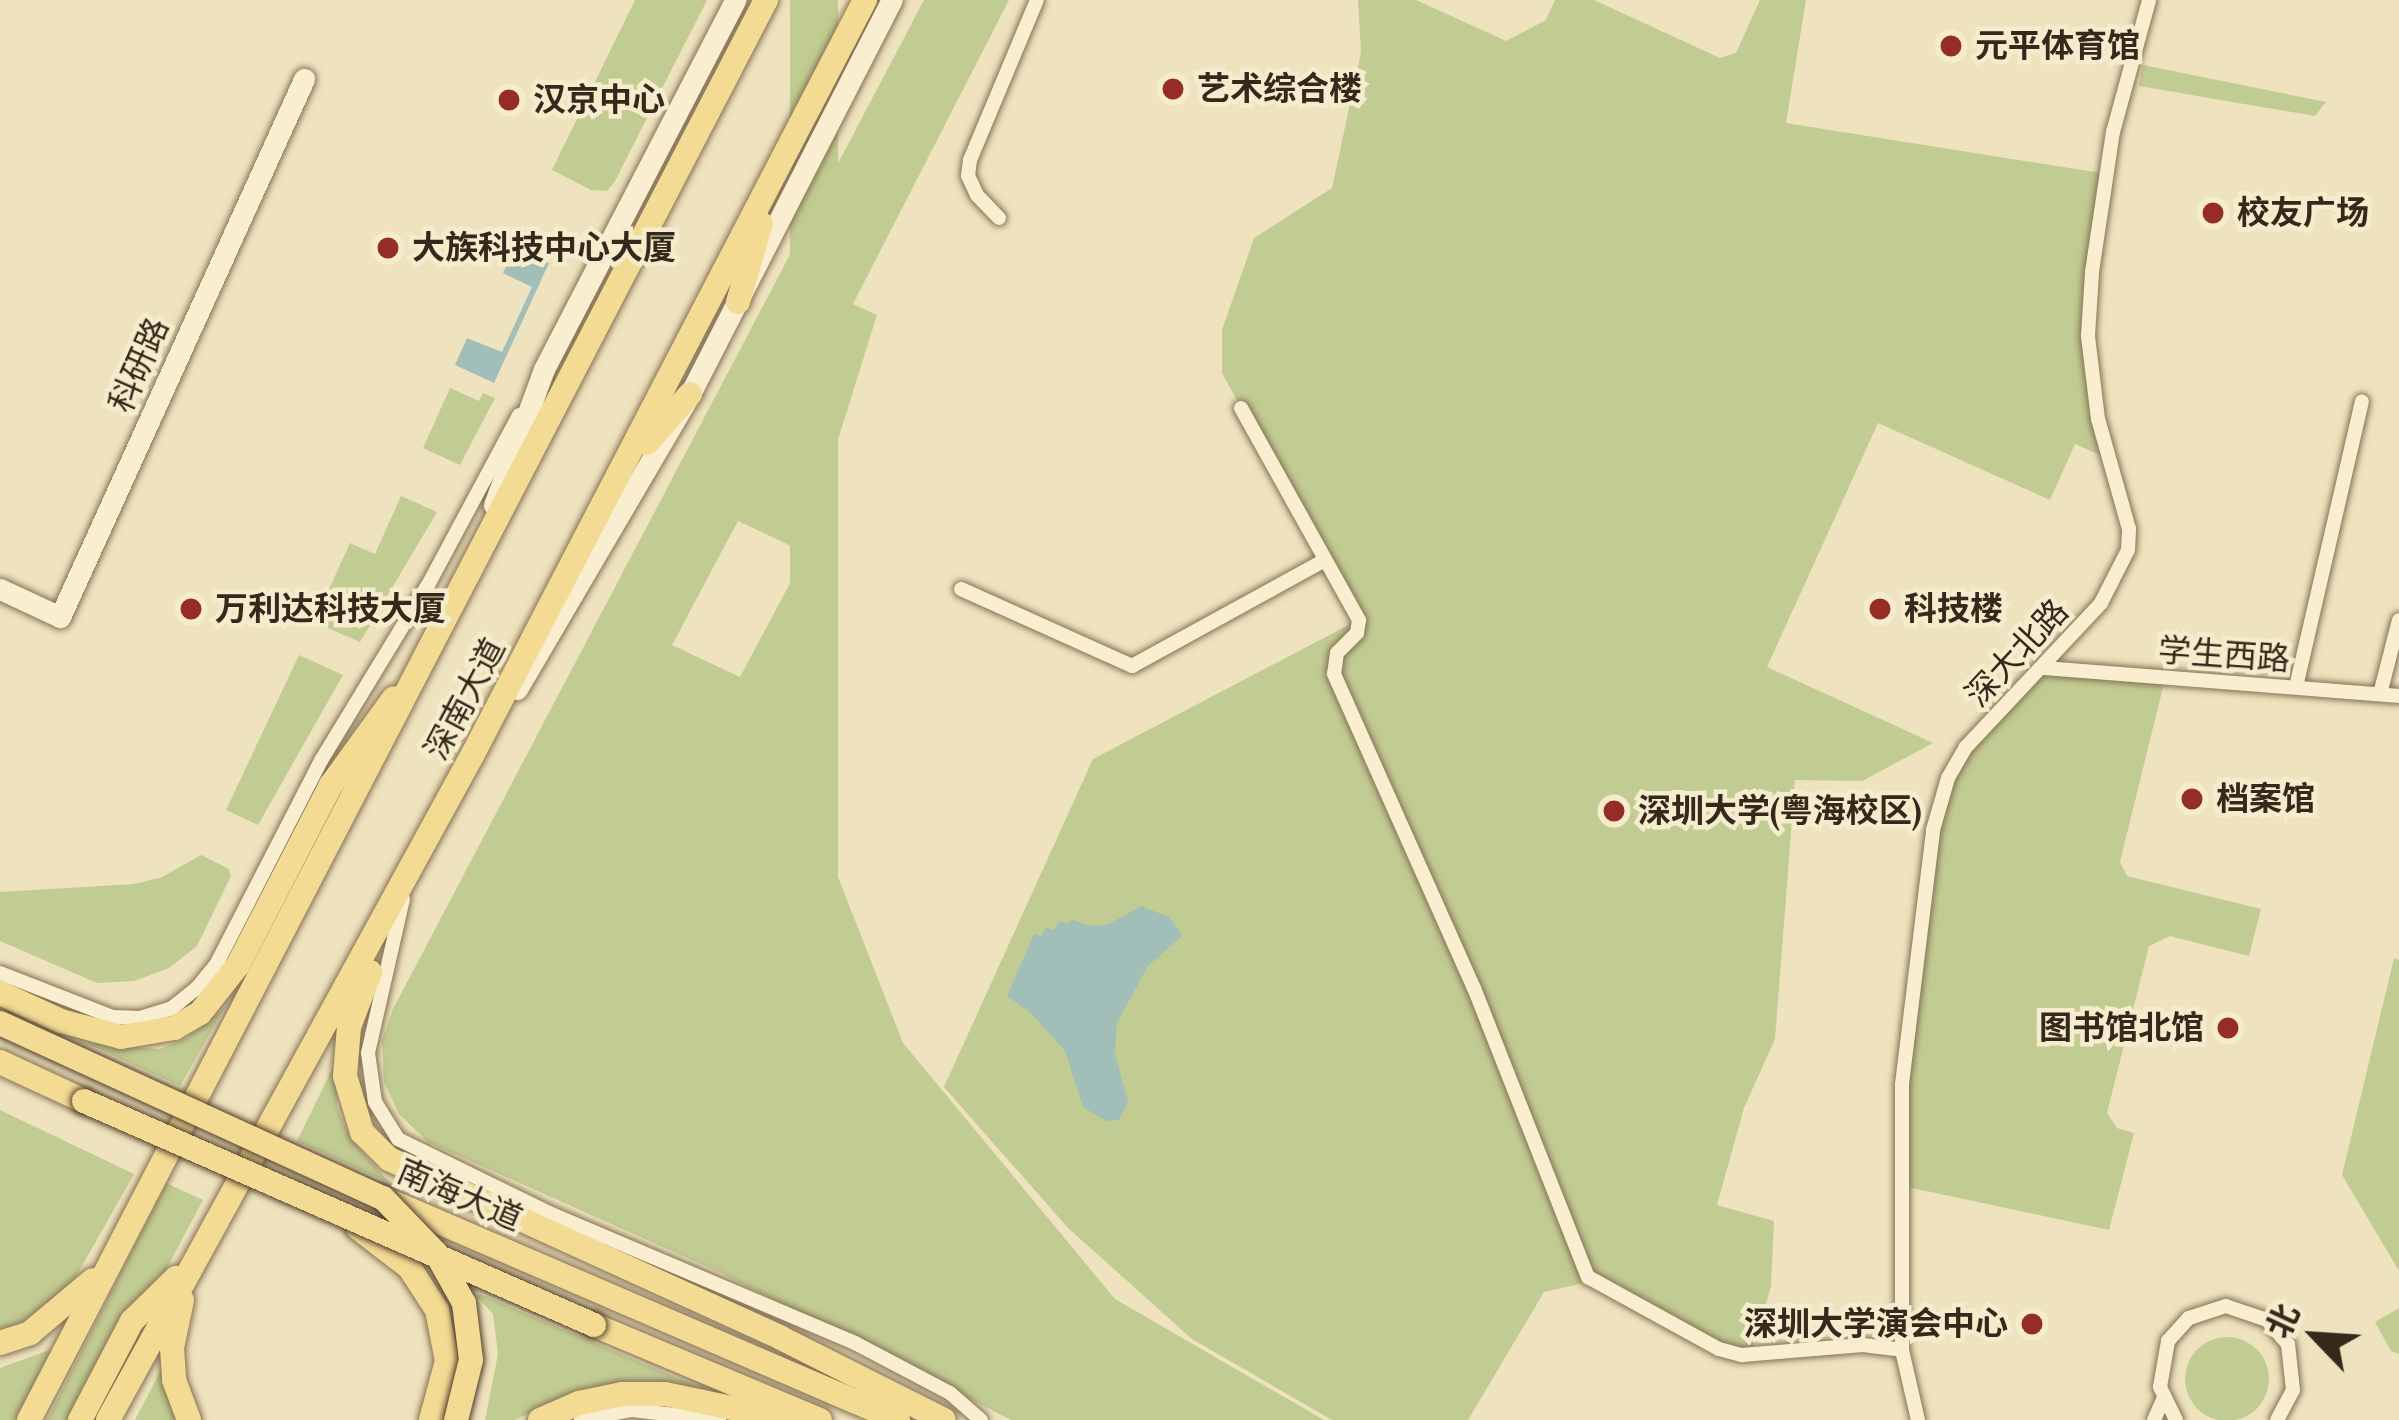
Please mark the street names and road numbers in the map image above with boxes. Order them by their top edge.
street label: 科研路 [101,312,177,418]
street label: 深大北路 [1958,591,2076,715]
street label: 深南大道 [417,631,513,767]
street label: 学生西路 [2157,631,2291,679]
street label: 南海大道 [392,1151,528,1239]

